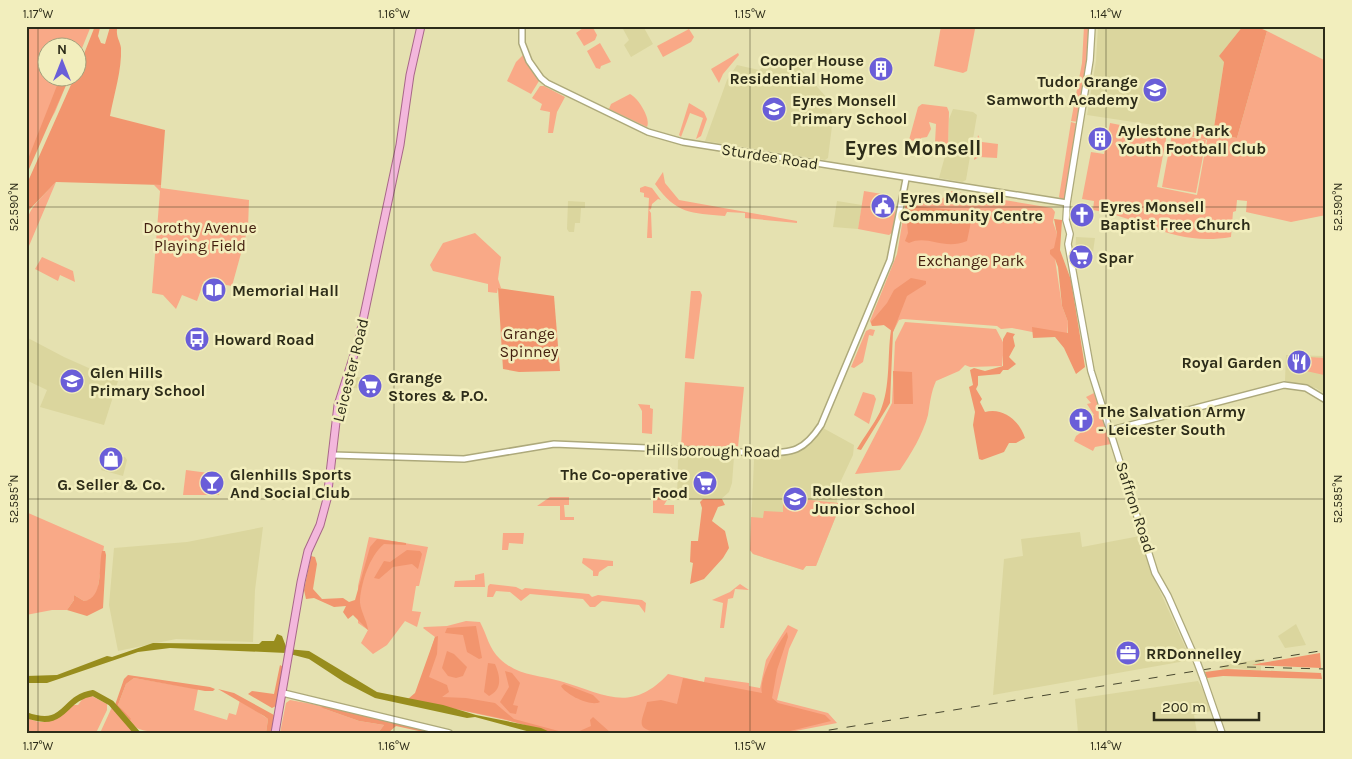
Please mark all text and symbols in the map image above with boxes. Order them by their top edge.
text: 1.17°W [23,7,54,21]
text: 1.16°W [378,7,410,21]
text: 1.15°W [734,7,766,21]
text: 1.14°W [1090,7,1122,21]
north arrow [38,38,88,88]
text: N [57,41,67,58]
place label: Cooper House Residential Home [729,51,864,88]
building icon: Cooper House Residential Home [868,56,894,82]
place label: Tudor Grange Samworth Academy [986,72,1138,109]
school or university icon: Tudor Grange Samworth Academy [1142,77,1168,103]
place label: Eyres Monsell Primary School [792,91,907,128]
school or university icon: Eyres Monsell Primary School [761,96,787,122]
place label: Aylestone Park Youth Football Club [1118,121,1266,158]
building icon: Aylestone Park Youth Football Club [1087,126,1113,152]
district label: Eyres Monsell [845,136,981,160]
street label: Sturdee Road [720,139,820,174]
text: 52.590°N [7,182,21,232]
text: 52.590°N [1331,182,1345,232]
place label: Eyres Monsell Community Centre [900,188,1043,225]
public building icon: Eyres Monsell Community Centre [870,193,896,219]
place label: Eyres Monsell Baptist Free Church [1100,197,1251,234]
church icon: Eyres Monsell Baptist Free Church [1069,202,1095,228]
park label: Dorothy Avenue Playing Field [143,218,257,255]
supermarket icon: Spar [1068,244,1094,270]
place label: Spar [1098,248,1134,267]
park label: Exchange Park [917,251,1025,270]
library icon: Memorial Hall [201,277,227,303]
place label: Memorial Hall [232,281,339,300]
street label: Leicester Road [328,316,373,424]
park label: Grange Spinney [500,324,559,361]
bus stop icon: Howard Road [184,326,210,352]
place label: Howard Road [214,330,315,349]
restaurant icon: Royal Garden [1286,349,1312,375]
place label: Royal Garden [1182,353,1282,372]
place label: Glen Hills Primary School [90,363,205,400]
school or university icon: Glen Hills Primary School [59,368,85,394]
place label: Grange Stores & P.O. [388,368,488,405]
supermarket icon: Grange Stores & P.O. [357,373,383,399]
place label: The Salvation Army - Leicester South [1098,402,1245,439]
church icon: The Salvation Army - Leicester South [1068,407,1094,433]
street label: Hillsborough Road [646,440,780,461]
shop icon: G. Seller & Co. [98,446,124,472]
street label: Saffron Road [1112,459,1159,555]
place label: Glenhills Sports And Social Club [230,465,352,502]
place label: The Co-operative Food [561,465,688,502]
bar icon: Glenhills Sports And Social Club [199,470,225,496]
supermarket icon: The Co-operative Food [692,470,718,496]
text: 52.585°N [7,474,21,524]
text: 52.585°N [1331,474,1345,524]
place label: G. Seller & Co. [57,475,165,494]
place label: Rolleston Junior School [812,481,915,518]
school or university icon: Rolleston Junior School [782,486,808,512]
office icon: RRDonnelley [1115,640,1141,666]
place label: RRDonnelley [1146,644,1241,663]
scale bar [1154,689,1260,721]
text: 200 m [1162,698,1206,716]
text: 1.17°W [23,739,54,753]
text: 1.16°W [378,739,410,753]
text: 1.15°W [734,739,766,753]
text: 1.14°W [1090,739,1122,753]

